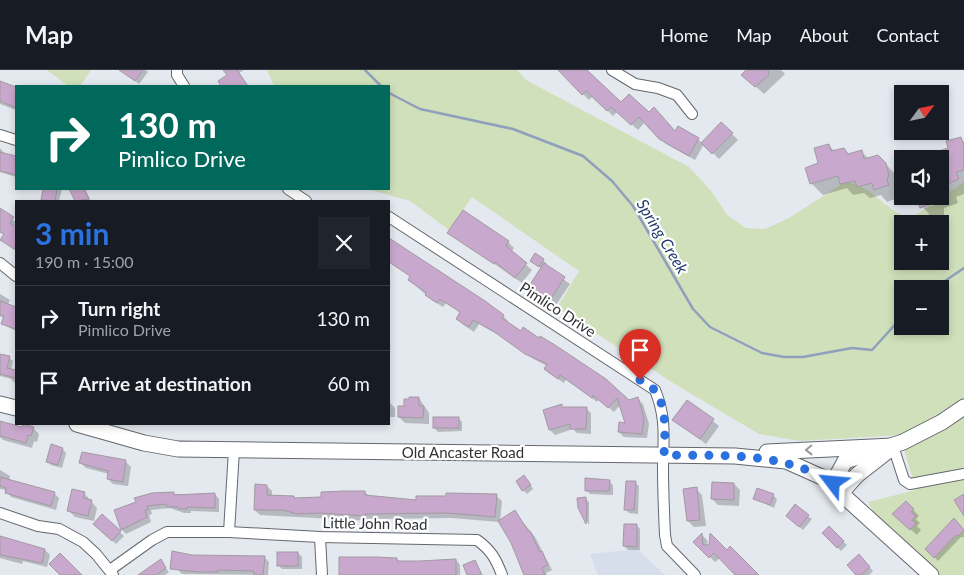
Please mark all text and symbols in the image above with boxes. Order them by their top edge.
text: Map [25,20,73,49]
text: Home [660,24,708,46]
text: Map [736,24,772,46]
text: About [800,24,849,46]
text: Contact [877,24,939,46]
north arrow [894,85,949,140]
map controls [894,85,949,335]
text: 130 m [118,103,217,145]
icon: right [35,105,100,170]
text: Pimlico Drive [118,145,246,172]
button: sound [894,150,949,205]
water label: Spring Creek [633,195,693,277]
text: 3 min [35,215,109,251]
button: + [894,215,949,270]
button: close [318,217,370,269]
text: 190 m · 15:00 [35,252,134,271]
street label: Pimlico Drive [517,278,600,340]
button: − [894,280,949,335]
text: Turn right [78,297,160,320]
icon: right [35,304,63,332]
text: 130 m [316,307,370,330]
text: Pimlico Drive [78,320,171,339]
pin [619,329,661,380]
icon: arrive [626,336,654,364]
icon: arrive [35,369,63,397]
text: Arrive at destination [78,372,251,395]
text: 60 m [327,372,370,395]
street label: Old Ancaster Road [402,443,524,461]
one-way arrow [805,445,813,456]
position arrow [806,456,858,508]
street label: Little John Road [322,513,428,533]

